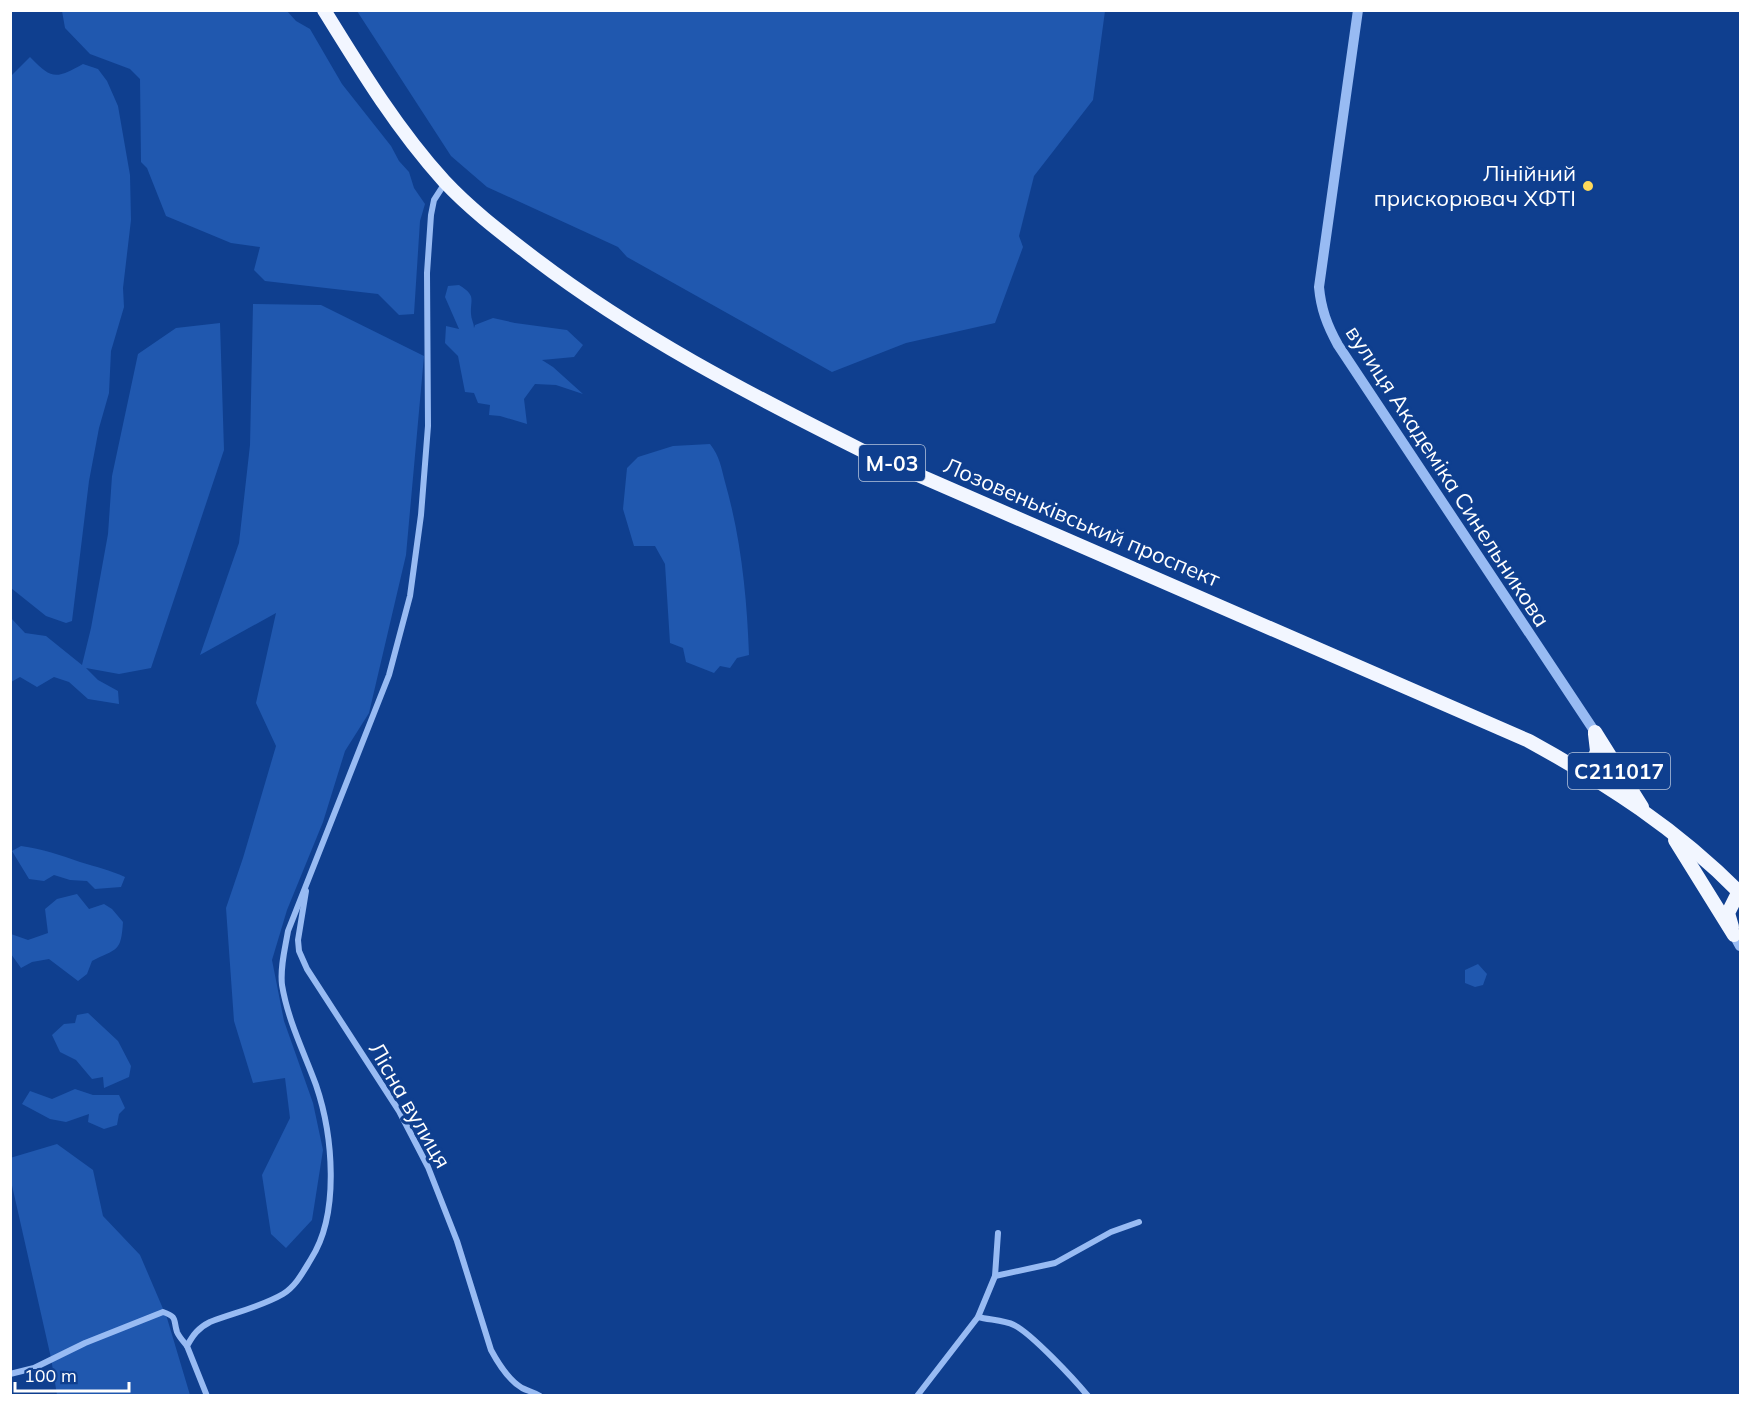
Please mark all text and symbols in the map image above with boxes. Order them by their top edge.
place label: Лінійний прискорювач ХФТІ [1374,159,1576,212]
marker: Лінійний прискорювач ХФТІ [1581,179,1595,193]
street label: вулиця Академіка Синельникова [1340,320,1556,632]
road number: М-03 [859,445,925,481]
street label: Лозовеньківський проспект [940,451,1224,593]
road number: С211017 [1568,753,1670,789]
street label: Лісна вулиця [363,1037,457,1173]
scale bar [15,1355,129,1393]
text: 100 m [24,1364,77,1387]

